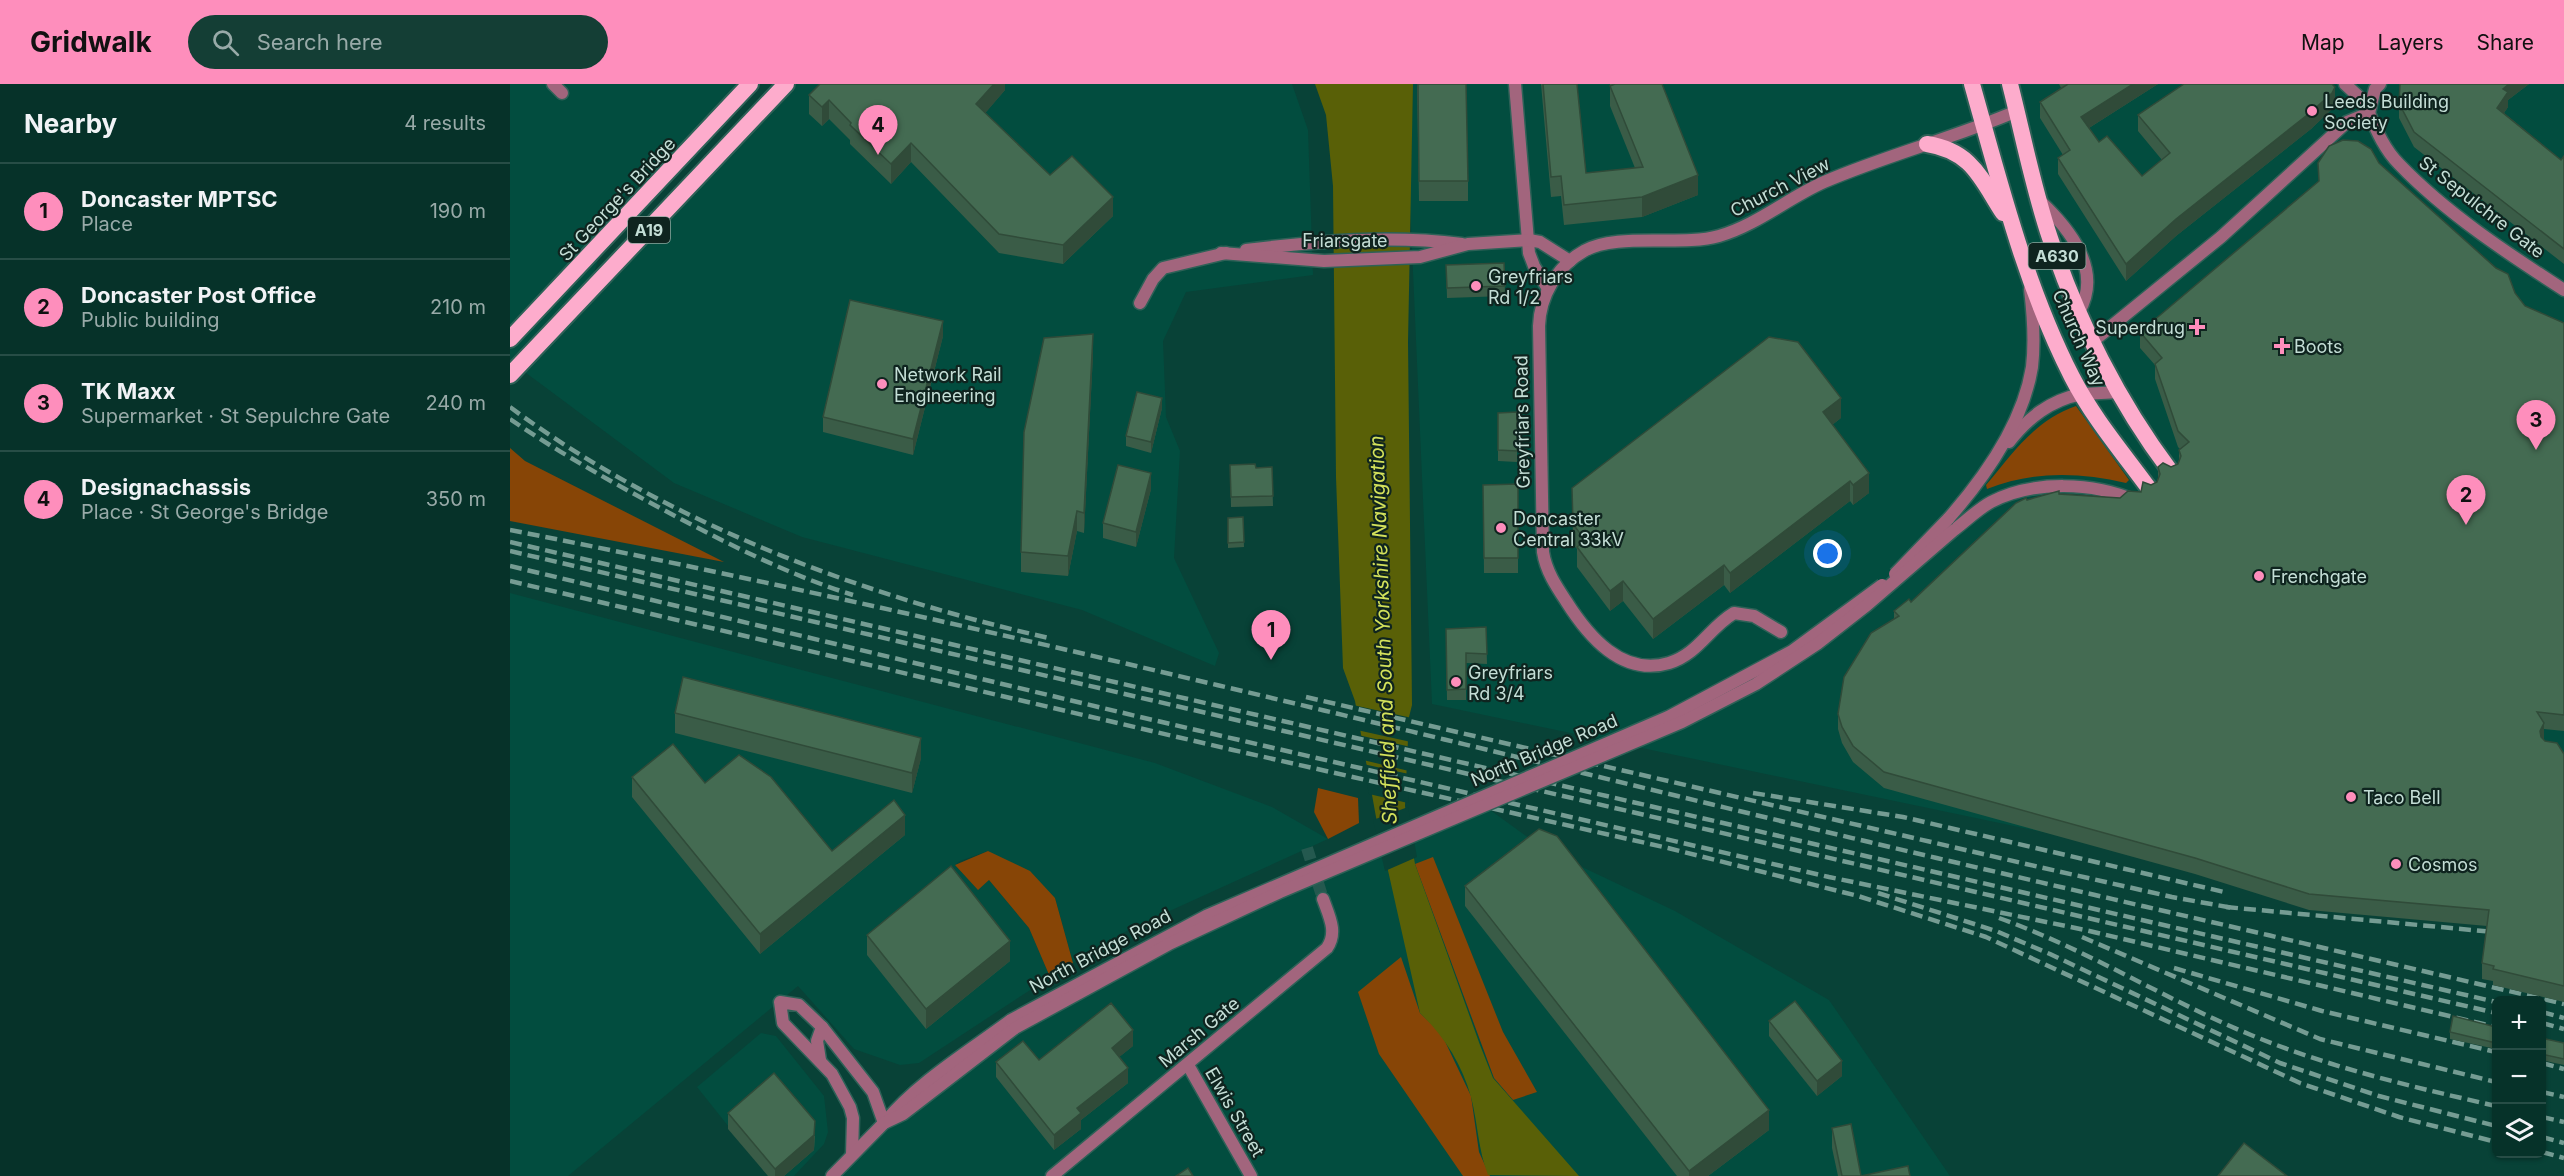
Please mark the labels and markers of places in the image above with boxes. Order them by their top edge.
place label: Leeds Building Society [2324,91,2449,133]
marker: Leeds Building Society [2305,104,2319,118]
pin: 4 [858,106,898,155]
place label: Greyfriars Rd 1/2 [1488,266,1573,308]
marker: Greyfriars Rd 1/2 [1469,279,1483,293]
place label: Superdrug [2095,317,2185,338]
marker: Superdrug [2190,320,2204,334]
place label: Boots [2294,336,2343,357]
marker: Boots [2275,339,2289,353]
place label: Network Rail Engineering [894,364,1002,406]
marker: Network Rail Engineering [875,377,889,391]
pin: 3 [2516,400,2556,450]
pin: 2 [2446,476,2486,525]
place label: Doncaster Central 33kV [1513,508,1624,550]
marker: Doncaster Central 33kV [1494,521,1508,535]
place label: Frenchgate [2271,566,2367,587]
marker: Frenchgate [2252,569,2266,583]
pin: 1 [1252,610,1290,660]
place label: Greyfriars Rd 3/4 [1468,662,1553,704]
marker: Greyfriars Rd 3/4 [1449,675,1463,689]
place label: Taco Bell [2363,787,2441,808]
marker: Taco Bell [2344,790,2358,804]
place label: Cosmos [2408,854,2478,875]
marker: Cosmos [2389,857,2403,871]

